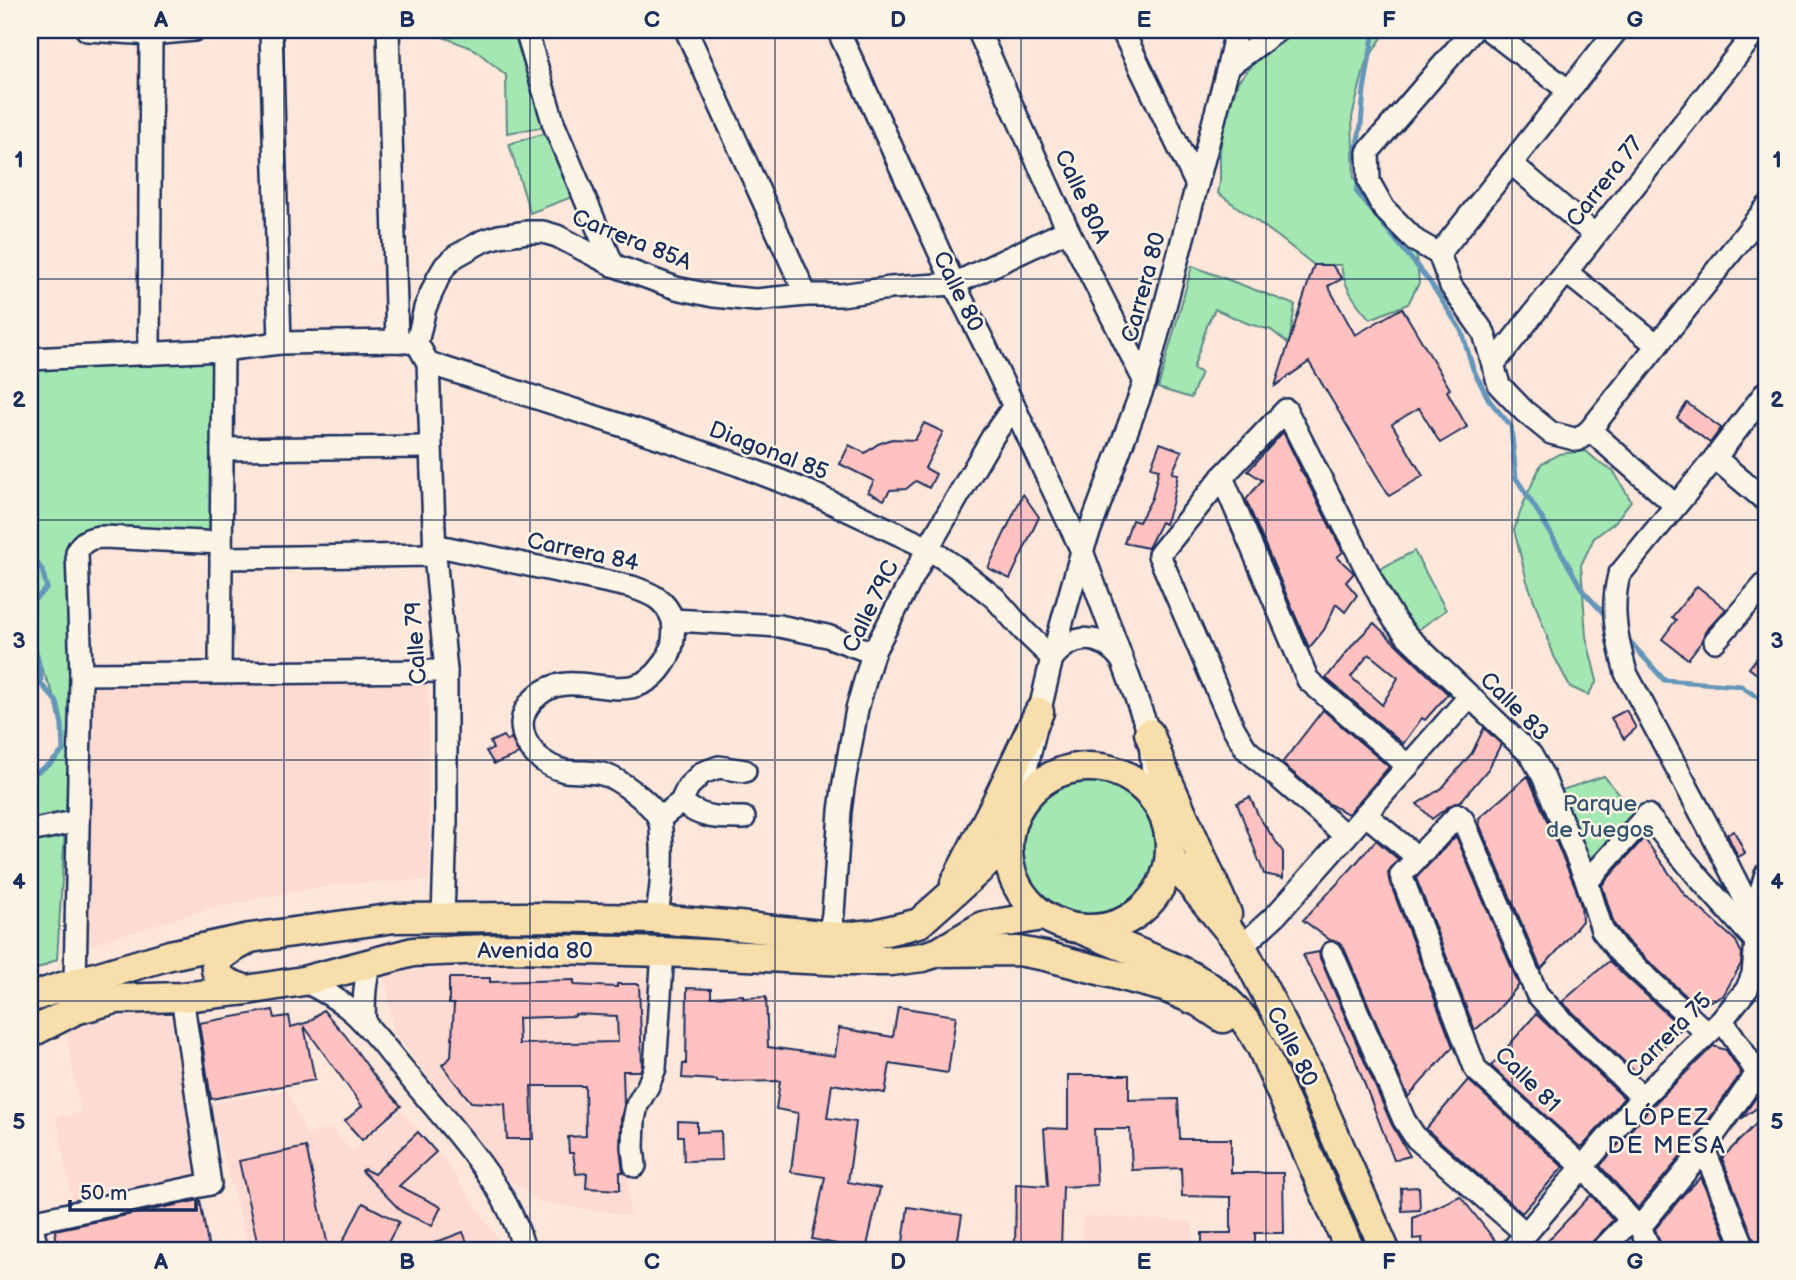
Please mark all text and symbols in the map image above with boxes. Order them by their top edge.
text: A [153,6,169,34]
text: B [399,6,415,34]
text: C [644,6,660,34]
text: D [890,6,906,34]
text: E [1137,6,1152,34]
text: F [1382,6,1396,34]
text: G [1627,6,1644,34]
street label: Carrera 77 [1560,130,1650,233]
street label: Calle 80A [1048,145,1116,249]
text: 1 [14,146,24,174]
text: 1 [1772,146,1782,174]
street label: Carrera 85A [568,203,697,277]
street label: Carrera 80 [1116,229,1172,346]
street label: Calle 80 [927,247,990,336]
text: 2 [12,386,26,414]
text: 2 [1770,386,1784,414]
street label: Diagonal 85 [705,415,832,486]
street label: Carrera 84 [524,526,641,577]
street label: Calle 79C [836,556,905,657]
street label: Calle 79 [399,600,433,685]
text: 3 [12,627,26,655]
text: 3 [1770,627,1784,655]
street label: Calle 83 [1474,666,1555,747]
park label: Parque de Juegos [1546,790,1654,844]
text: 4 [12,868,26,896]
text: 4 [1770,868,1784,896]
street label: Avenida 80 [477,937,593,965]
street label: Carrera 75 [1620,987,1718,1085]
street label: Calle 80 [1260,1002,1324,1091]
street label: Calle 81 [1489,1041,1566,1118]
district label: LÓPEZ DE MESA [1607,1102,1727,1160]
text: 5 [12,1108,26,1136]
text: 5 [1770,1108,1784,1136]
scale bar [70,1168,196,1212]
text: 50 m [80,1181,127,1206]
text: A [153,1248,169,1276]
text: B [399,1248,415,1276]
text: C [644,1248,660,1276]
text: D [890,1248,906,1276]
text: E [1137,1248,1152,1276]
text: F [1382,1248,1396,1276]
text: G [1627,1248,1644,1276]

